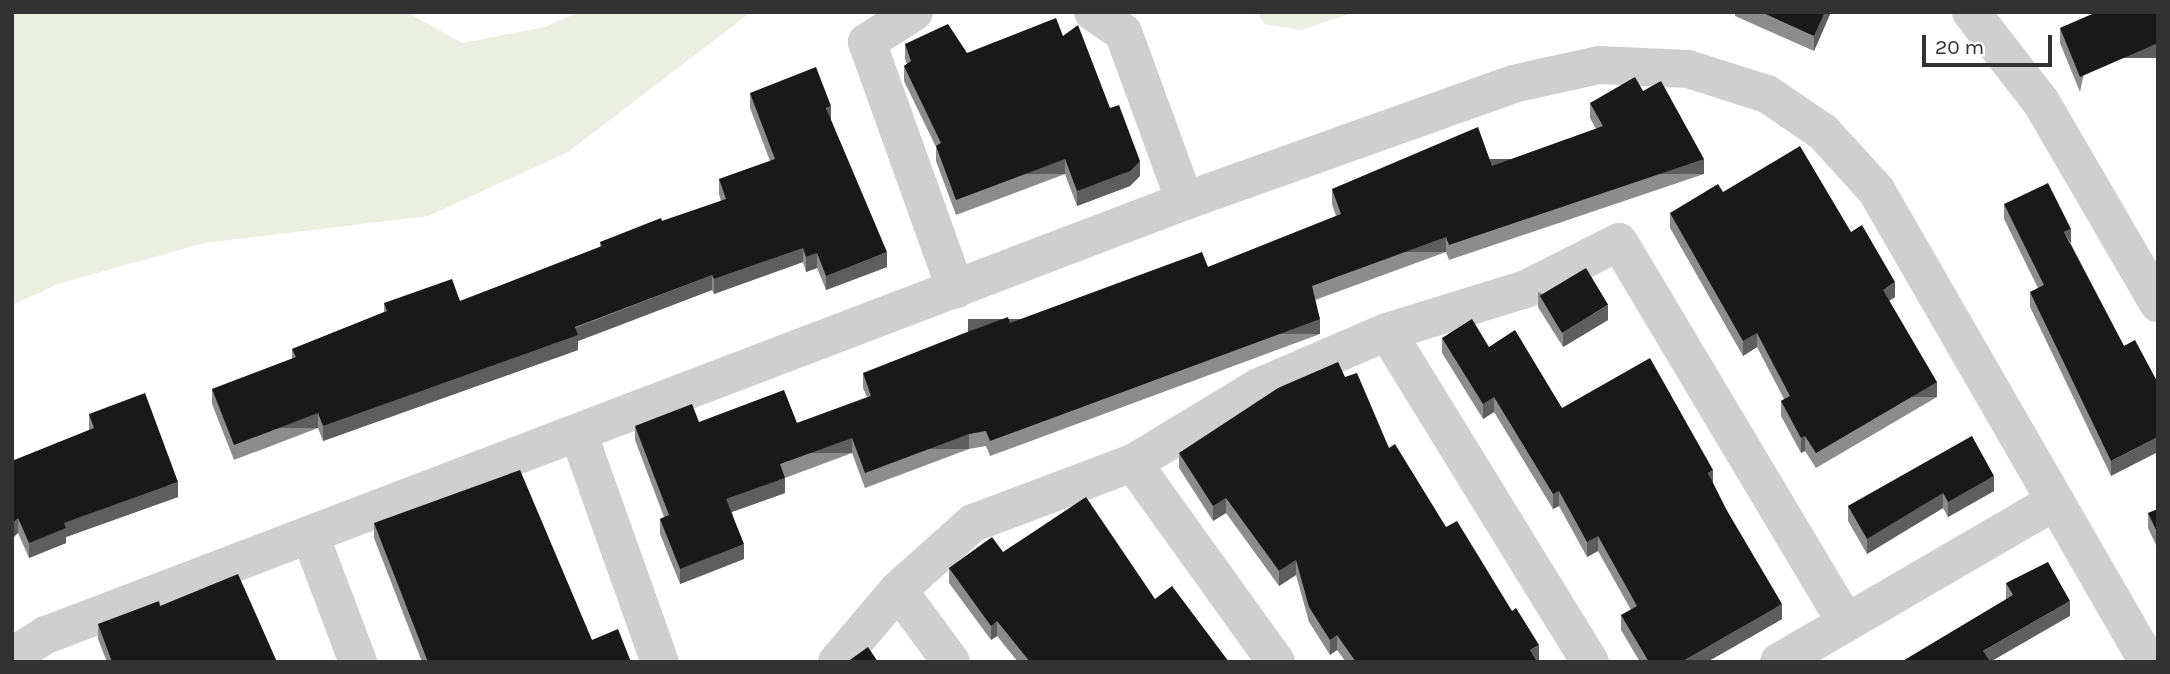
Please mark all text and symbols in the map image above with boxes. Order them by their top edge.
scale bar [1925,21,2054,65]
text: 20 m [1935,35,1984,59]

